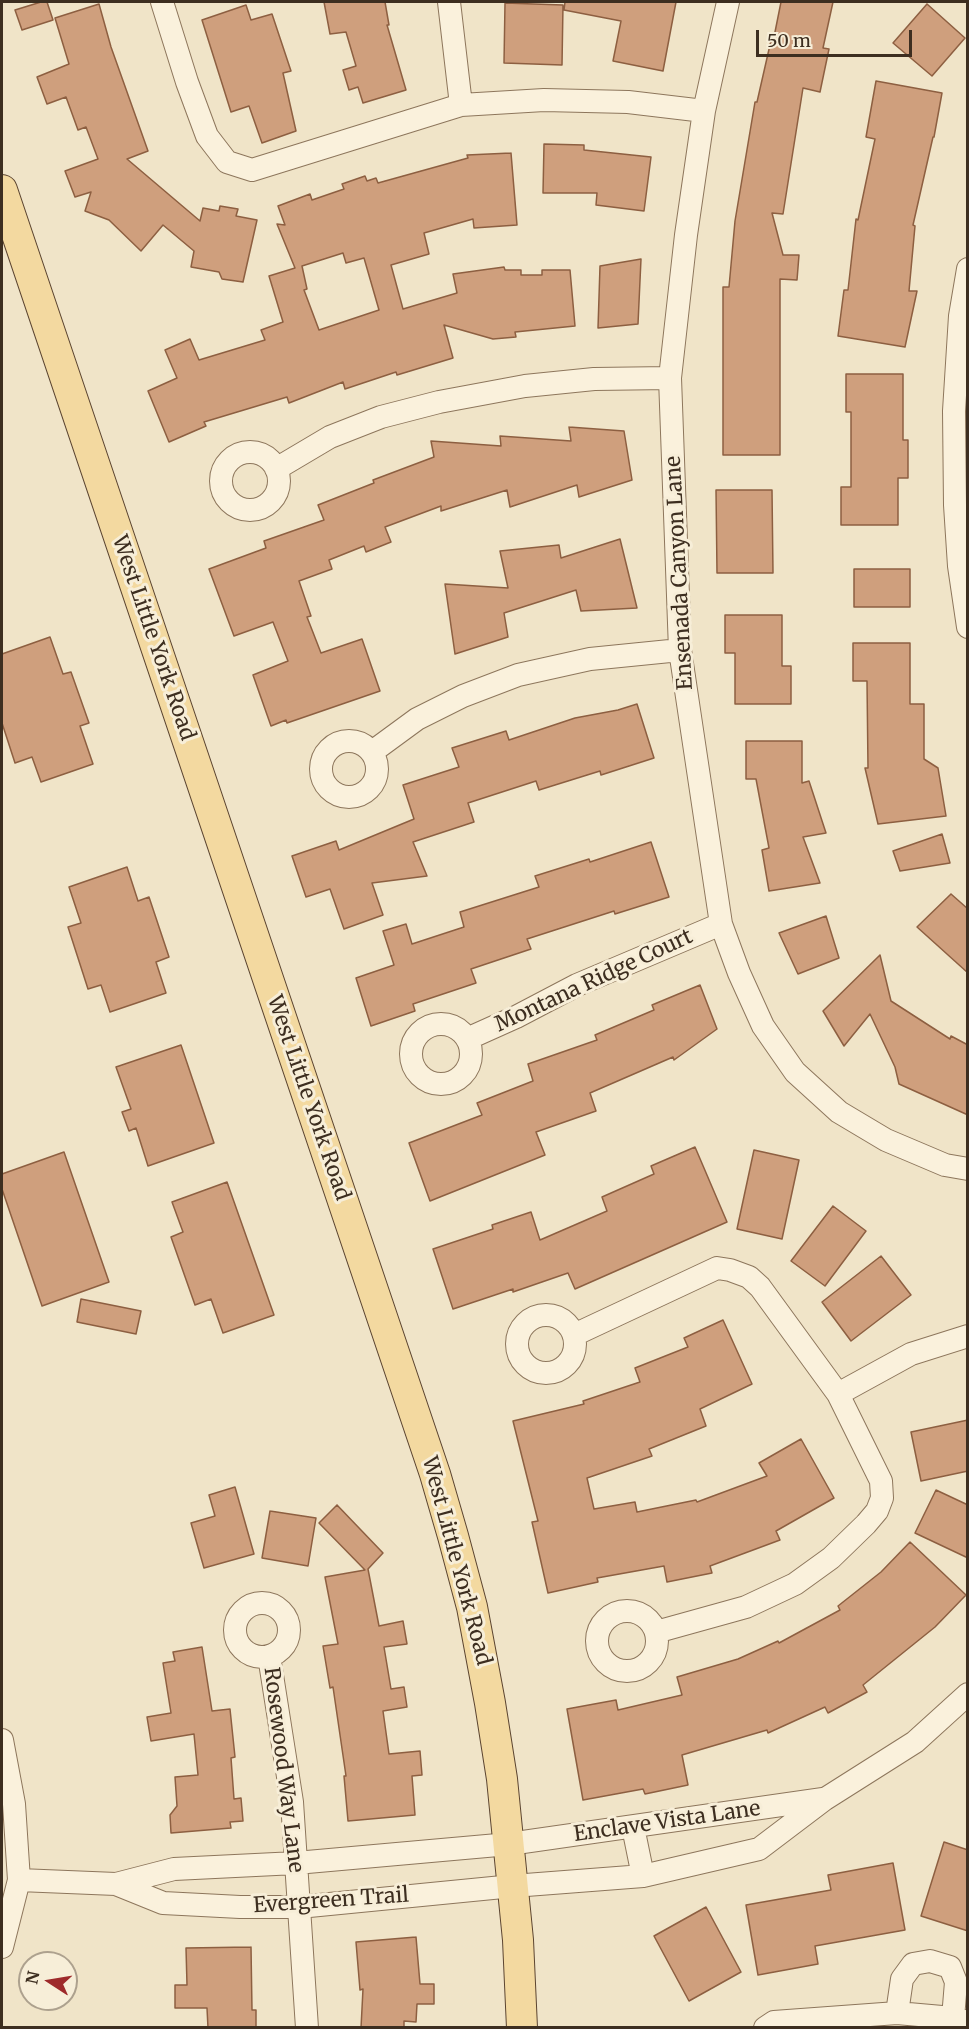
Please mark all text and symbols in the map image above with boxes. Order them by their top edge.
scale bar [759,18,915,56]
text: 50 m [767,29,811,52]
street label: Ensenada Canyon Lane [661,455,699,691]
street label: West Little York Road [106,532,200,744]
street label: Montana Ridge Court [491,924,697,1038]
street label: West Little York Road [261,992,355,1204]
street label: West Little York Road [416,1454,496,1668]
street label: Rosewood Way Lane [258,1666,308,1874]
street label: Enclave Vista Lane [572,1796,762,1848]
street label: Evergreen Trail [252,1883,410,1919]
north arrow [18,1951,78,2011]
text: N [21,1969,43,1986]

